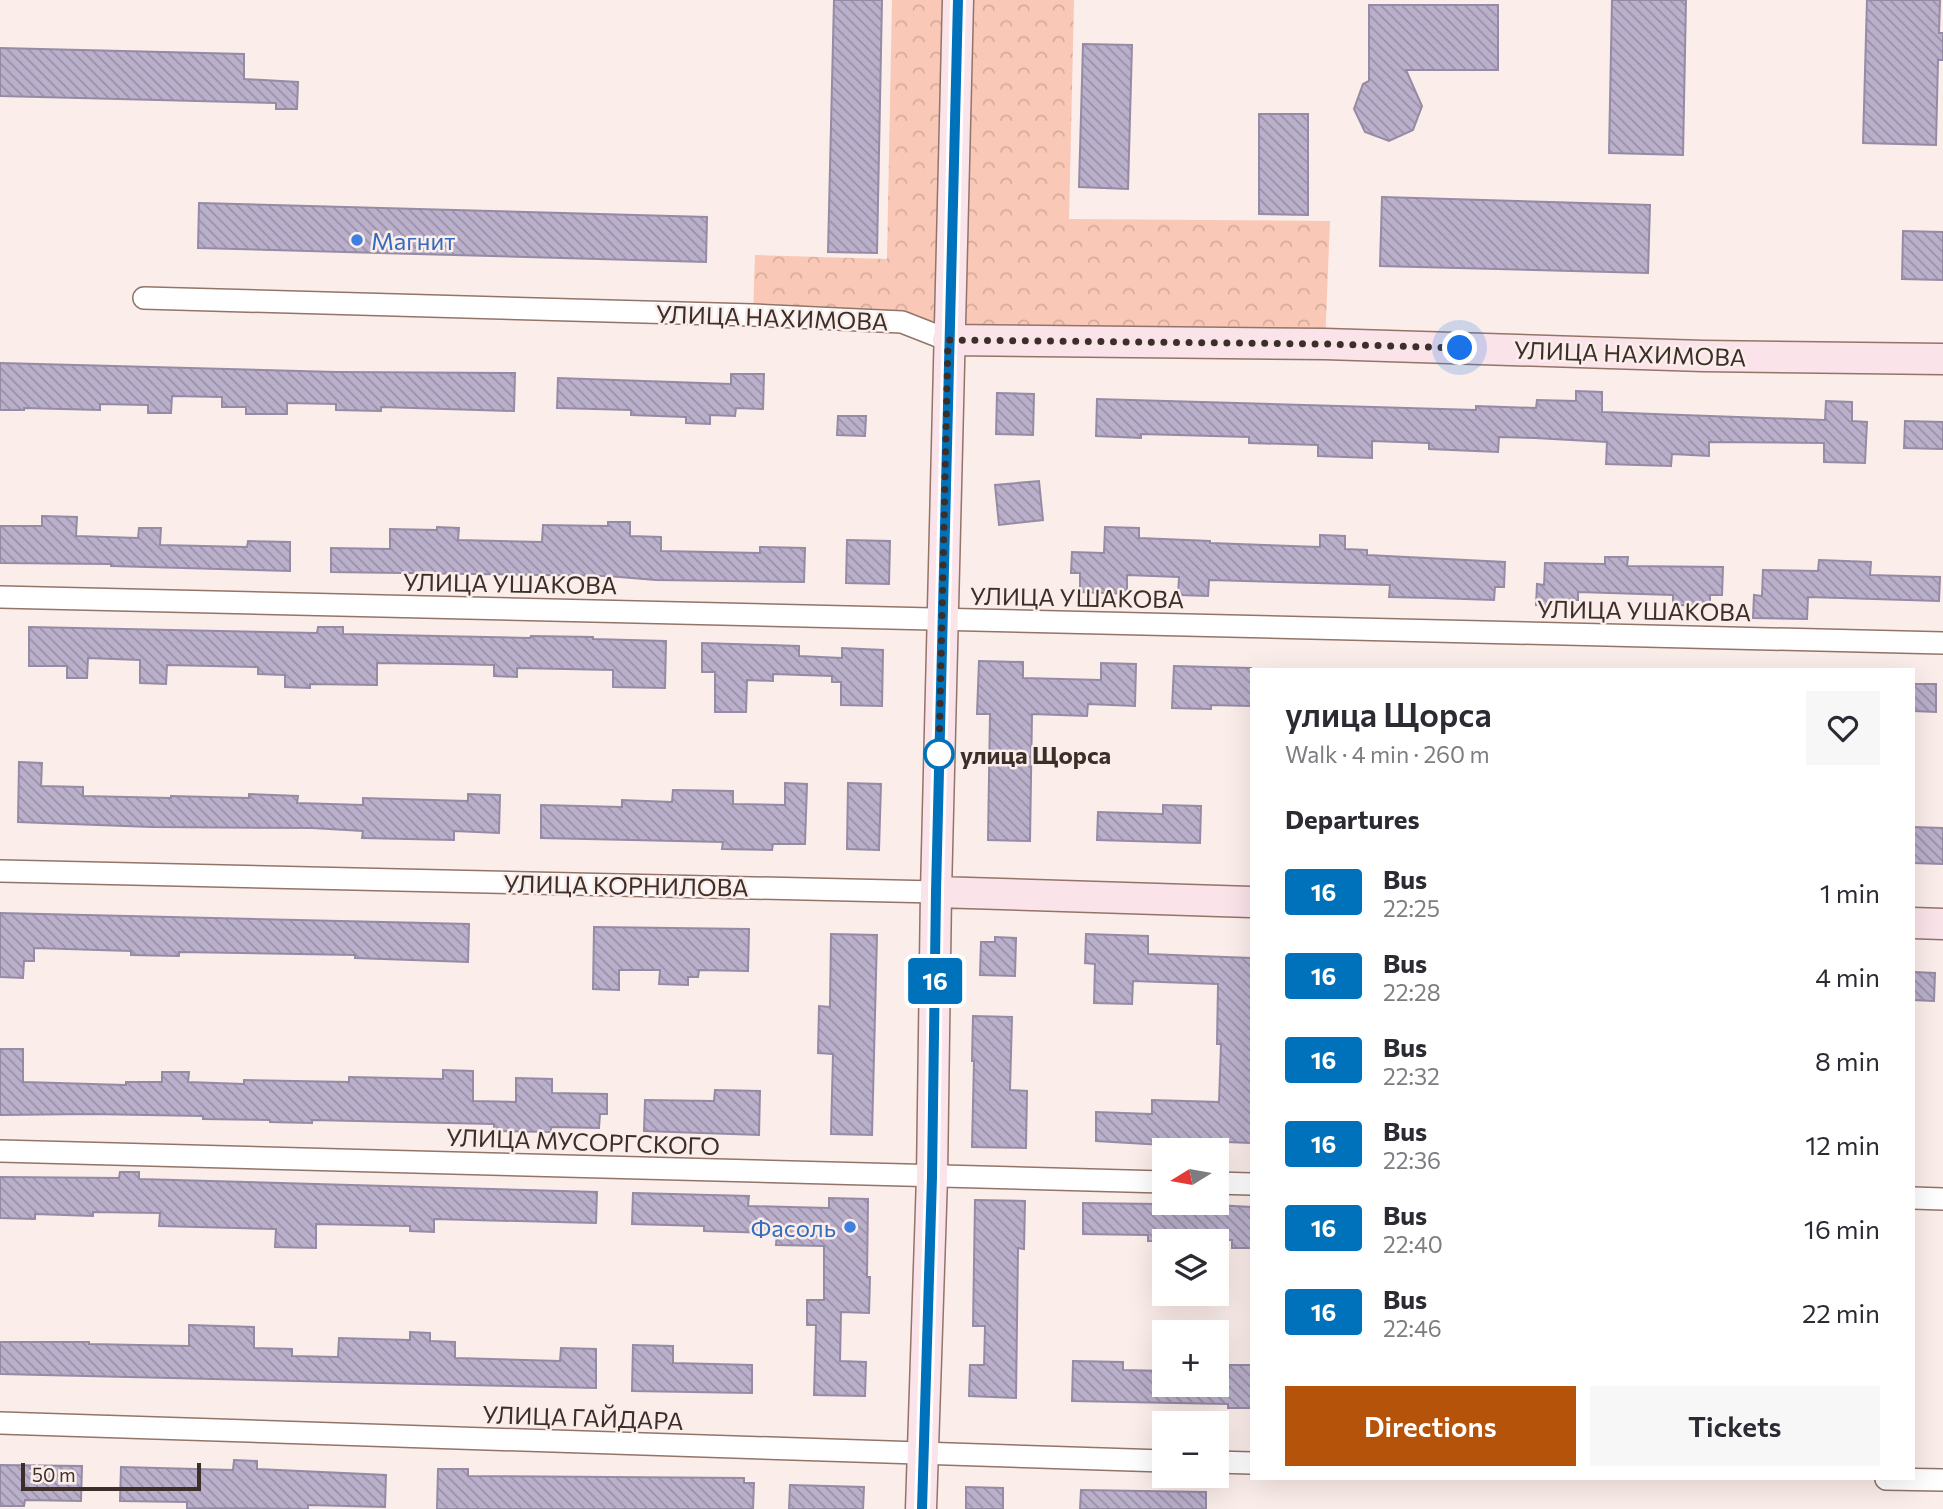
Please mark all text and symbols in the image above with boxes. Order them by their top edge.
place label: Магнит [371,226,455,255]
marker: Магнит [349,232,365,248]
street label: УЛИЦА НАХИМОВА [655,298,889,336]
your location [1442,330,1477,365]
street label: УЛИЦА НАХИМОВА [1513,334,1747,372]
street label: УЛИЦА УШАКОВА [403,567,617,599]
street label: УЛИЦА УШАКОВА [970,581,1184,613]
street label: УЛИЦА УШАКОВА [1537,594,1751,626]
button: heart [1806,691,1880,765]
text: улица Щорса [1285,693,1492,734]
marker: улица Щорса [924,739,954,769]
place label: улица Щорса [960,740,1111,769]
text: Walk · 4 min · 260 m [1285,740,1490,768]
text: Departures [1285,803,1420,834]
text: Bus [1383,863,1427,894]
street label: УЛИЦА КОРНИЛОВА [503,868,749,902]
text: 16 [1311,877,1336,906]
text: 1 min [1820,877,1880,908]
text: 22:25 [1383,894,1440,922]
text: Bus [1383,947,1427,978]
line badge: 16 [904,958,967,1004]
text: 16 [1311,961,1336,990]
text: 4 min [1815,961,1880,992]
text: 16 [922,966,948,995]
text: 22:28 [1383,978,1441,1006]
text: Bus [1383,1031,1427,1062]
text: 16 [1311,1045,1336,1074]
text: 8 min [1815,1045,1880,1076]
text: 22:32 [1383,1062,1440,1090]
text: Bus [1383,1115,1427,1146]
street label: УЛИЦА МУСОРГСКОГО [445,1122,721,1160]
text: 16 [1311,1129,1336,1158]
text: 12 min [1805,1129,1880,1160]
north arrow [1152,1138,1228,1214]
map controls [1152,1138,1229,1488]
text: 22:36 [1383,1146,1441,1174]
text: Bus [1383,1199,1427,1230]
place label: Фасоль [751,1213,836,1242]
text: 16 [1311,1213,1336,1242]
text: 16 min [1804,1213,1880,1244]
marker: Фасоль [842,1219,858,1235]
button: layers [1152,1229,1229,1306]
text: 22:40 [1383,1230,1443,1258]
text: Bus [1383,1283,1427,1314]
text: 16 [1311,1297,1336,1326]
text: 22 min [1802,1297,1880,1328]
text: 22:46 [1383,1314,1442,1342]
button: + [1152,1320,1229,1397]
button: Directions [1285,1386,1576,1466]
button: Tickets [1590,1386,1880,1466]
street label: УЛИЦА ГАЙДАРА [482,1399,684,1435]
button: − [1152,1411,1229,1488]
scale bar [21,1460,201,1492]
text: 50 m [32,1463,76,1486]

